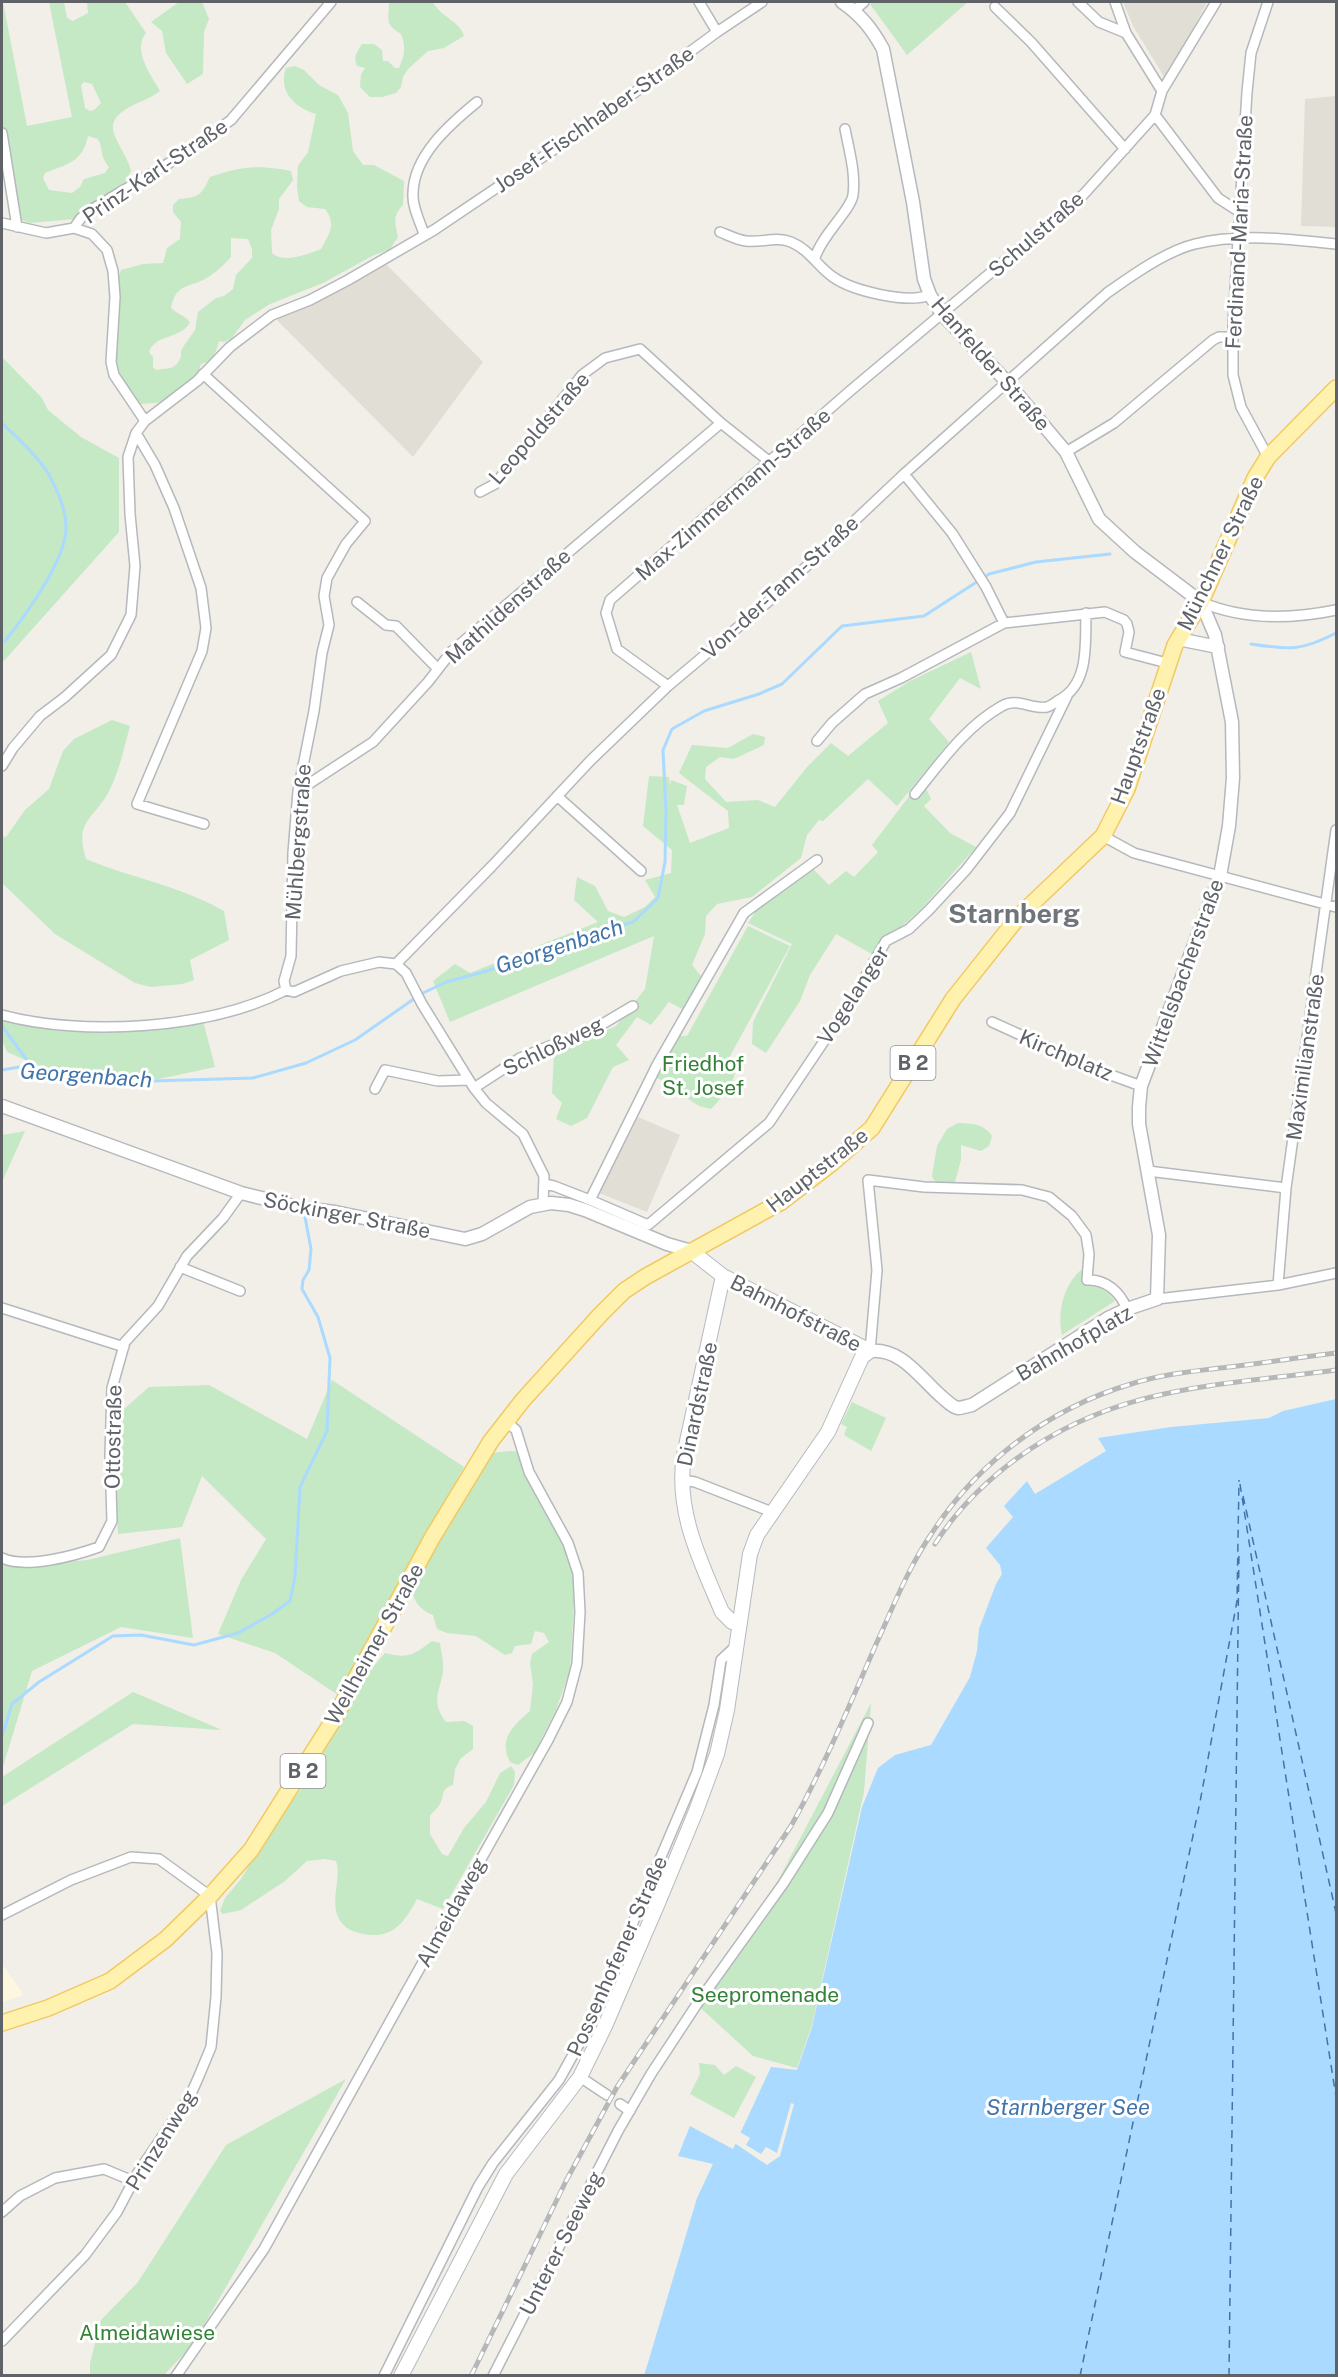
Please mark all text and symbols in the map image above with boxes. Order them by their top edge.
street label: Josef-Fischhaber-Straße [489,40,699,198]
street label: Prinz-Karl-Straße [78,113,232,229]
street label: Ferdinand-Maria-Straße [1220,114,1258,350]
street label: Schulstraße [983,186,1089,282]
street label: Hanfelder Straße [926,292,1056,436]
street label: Leopoldstraße [483,367,595,489]
street label: Max-Zimmermann-Straße [630,403,836,585]
street label: Münchner Straße [1172,471,1268,635]
street label: Von-der-Tann-Straße [697,510,863,664]
street label: Mathildenstraße [440,543,576,669]
street label: Hauptstraße [1105,684,1171,808]
street label: Mühlbergstraße [280,763,316,921]
street label: Wittelsbacherstraße [1137,875,1229,1071]
district label: Starnberg [948,897,1080,929]
water label: Georgenbach [492,913,626,979]
street label: Vogelanger [812,941,894,1049]
street label: Maximilianstraße [1281,972,1329,1142]
street label: Schloßweg [499,1011,607,1081]
street label: Kirchplatz [1015,1024,1117,1086]
road number: B 2 [890,1046,936,1080]
park label: Friedhof St. Josef [662,1051,744,1100]
water label: Georgenbach [19,1057,153,1093]
street label: Hauptstraße [761,1122,873,1218]
street label: Söckinger Straße [261,1187,433,1243]
street label: Bahnhofstraße [726,1269,866,1357]
street label: Bahnhofplatz [1011,1300,1137,1386]
street label: Dinardstraße [672,1340,722,1468]
street label: Ottostraße [100,1385,126,1489]
street label: Weilheimer Straße [319,1559,429,1729]
road number: B 2 [280,1754,326,1788]
street label: Possenhofener Straße [562,1852,672,2060]
street label: Almeidaweg [411,1853,491,1971]
park label: Seepromenade [691,1982,839,2007]
street label: Prinzenweg [120,2085,202,2195]
water label: Starnberger See [986,2094,1150,2120]
street label: Unterer Seeweg [514,2167,608,2319]
park label: Almeidawiese [79,2320,215,2345]

